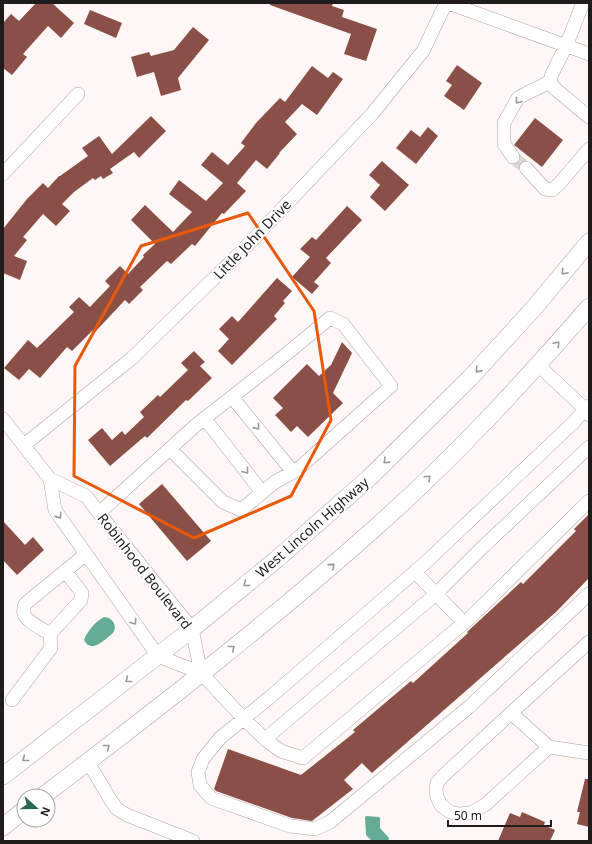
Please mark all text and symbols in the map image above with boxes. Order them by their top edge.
one-way arrow [515,97,522,104]
street label: Little John Drive [209,195,295,283]
one-way arrow [561,267,568,274]
one-way arrow [552,341,559,349]
one-way arrow [476,365,483,372]
one-way arrow [252,423,259,430]
one-way arrow [383,456,391,464]
one-way arrow [241,467,248,474]
street label: West Lincoln Highway [251,472,373,581]
one-way arrow [423,475,431,483]
street label: Robinhood Boulevard [94,509,196,633]
one-way arrow [54,512,62,519]
one-way arrow [327,563,335,570]
one-way arrow [244,579,251,586]
one-way arrow [129,617,136,624]
one-way arrow [227,646,234,653]
one-way arrow [125,675,132,682]
one-way arrow [103,744,110,751]
one-way arrow [22,754,29,761]
north arrow [16,788,56,828]
scale bar [448,802,551,828]
text: N [37,805,54,819]
text: 50 m [454,807,482,824]

